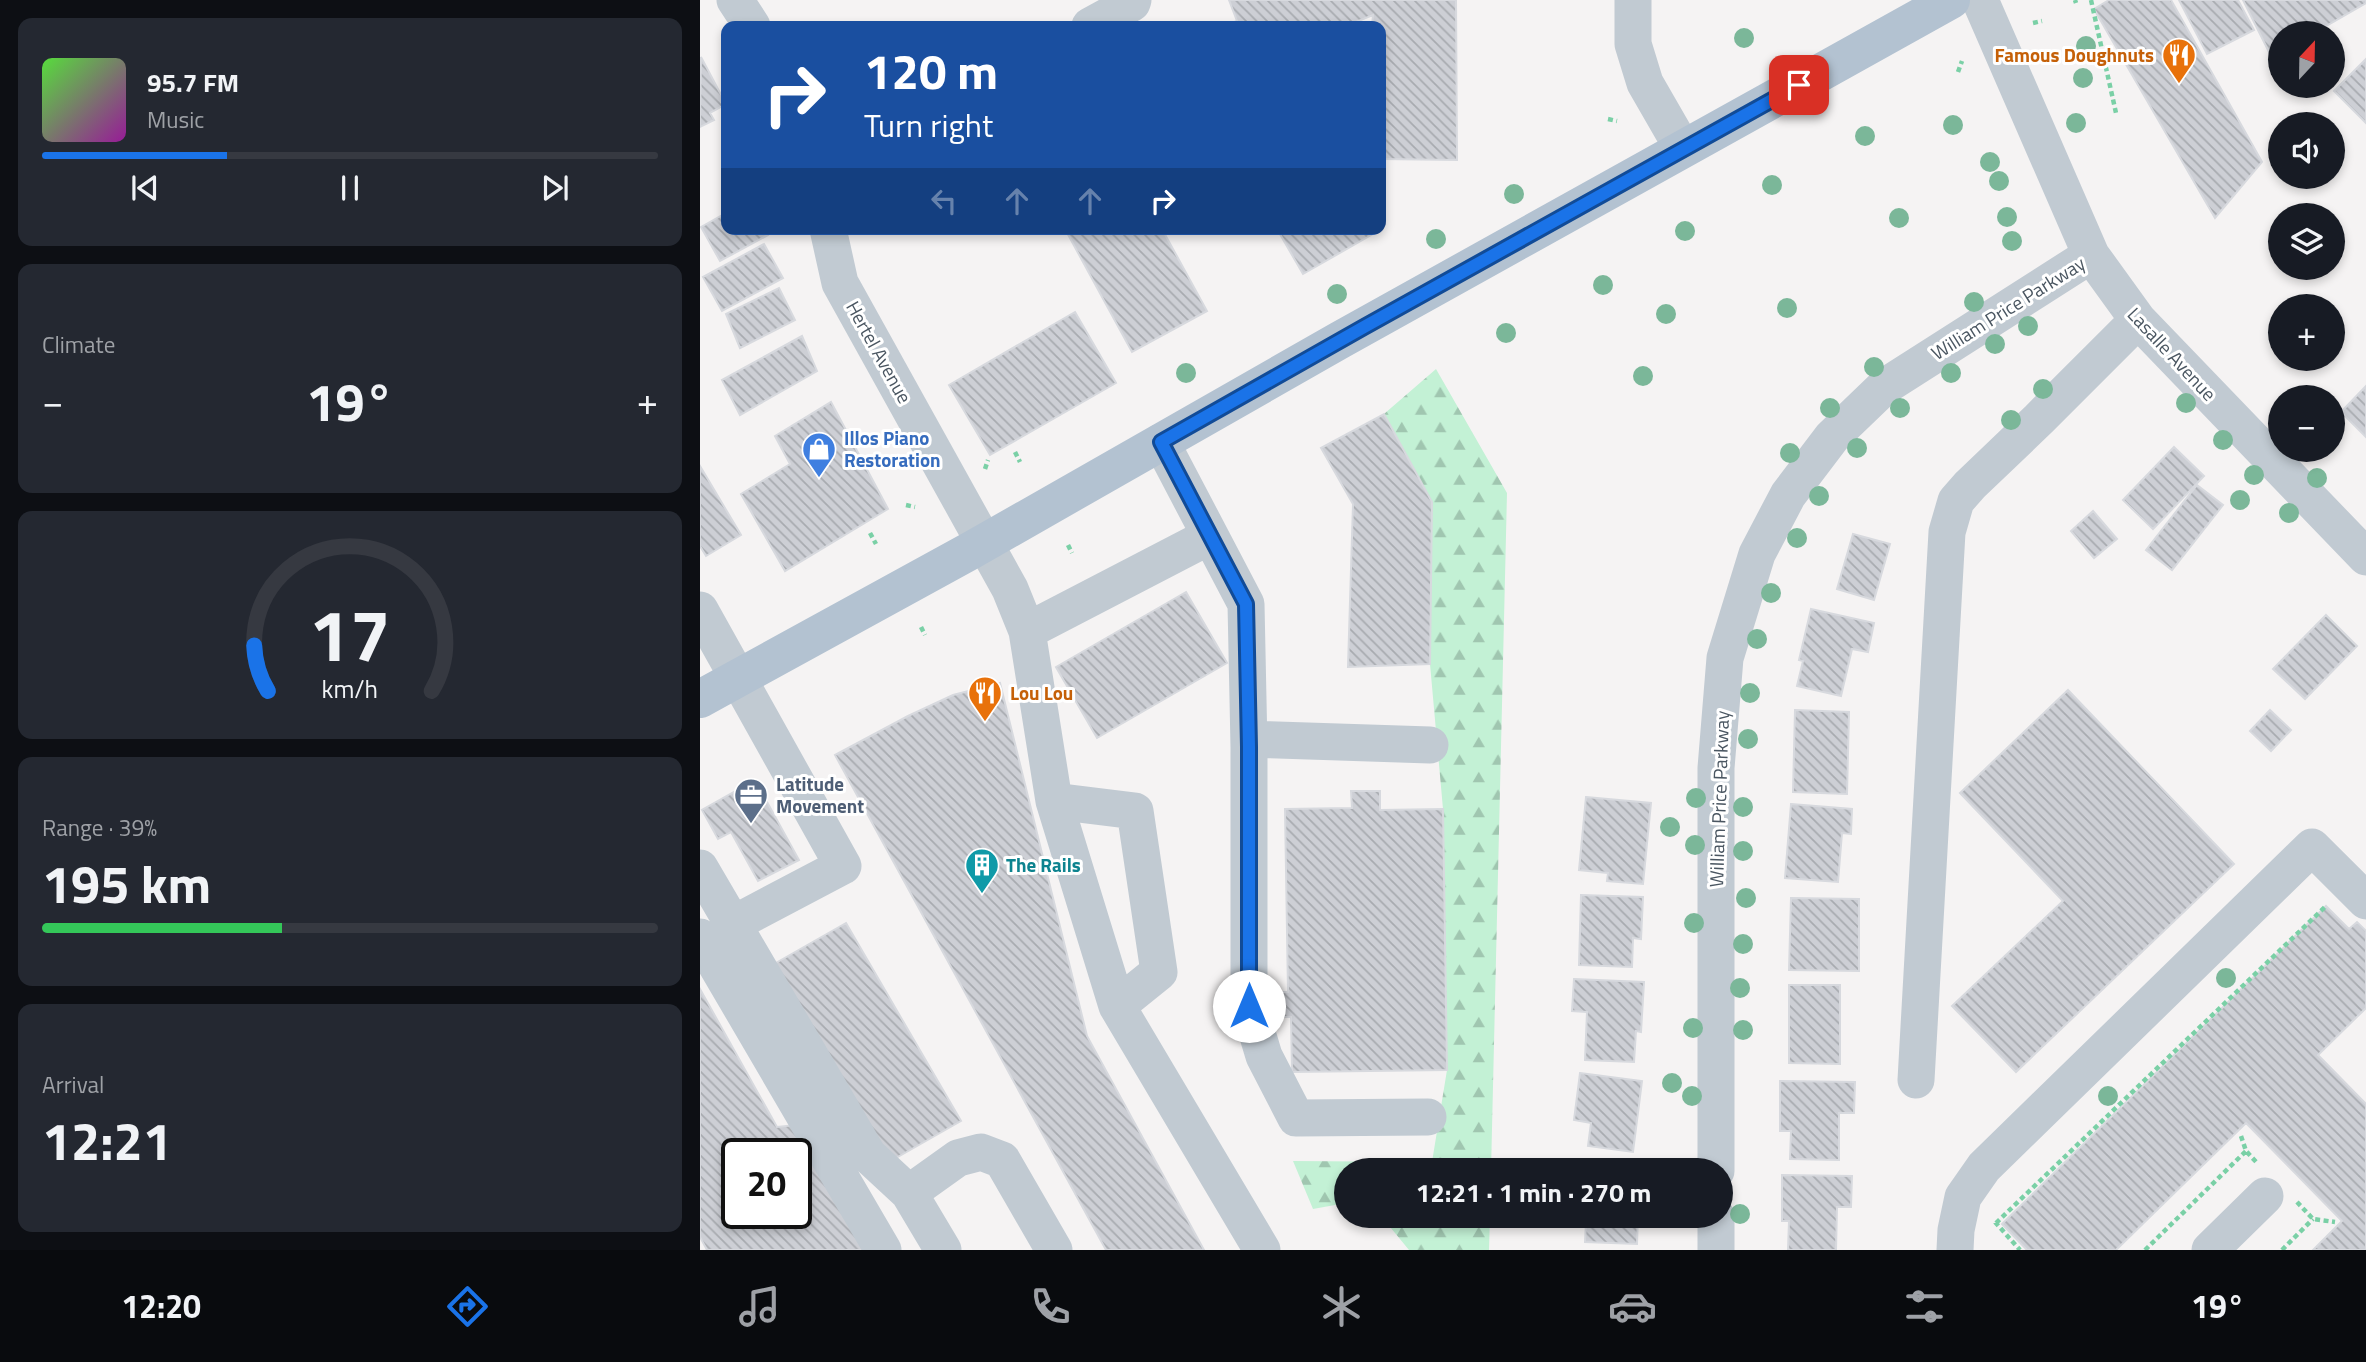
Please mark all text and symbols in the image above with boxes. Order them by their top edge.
north arrow [2268,21,2345,98]
map controls [2268,21,2345,462]
text: 120 m [864,33,998,108]
restaurant icon: Famous Doughnuts [2160,36,2198,85]
place label: Famous Doughnuts [1995,40,2154,69]
icon: right [749,49,840,140]
pin [1769,55,1829,115]
text: 95.7 FM [147,63,239,102]
icon: arrive [1780,66,1818,104]
text: Turn right [864,101,993,149]
text: Music [147,102,204,137]
button: sound [2268,112,2345,189]
icon: previous [126,169,164,207]
icon: pause [331,169,369,207]
icon: next [536,169,574,207]
icon: left [925,182,963,220]
icon: ahead [998,182,1036,220]
icon: ahead [1071,182,1109,220]
icon: right [1144,182,1182,220]
button: layers [2268,203,2345,280]
street label: William Price Parkway [1925,248,2090,367]
button: + [2268,294,2345,371]
street label: Hertel Avenue [839,295,920,408]
street label: Lasalle Avenue [2121,300,2224,407]
text: Climate [42,327,115,362]
text: 19° [306,362,394,441]
text: − [42,372,63,430]
text: + [637,372,658,430]
button: − [2268,385,2345,462]
place label: Illos Piano Restoration [844,423,941,474]
shop icon: Illos Piano Restoration [800,430,838,479]
text: 17 [309,579,391,689]
text: km/h [322,670,378,708]
restaurant icon: Lou Lou [966,674,1004,723]
place label: Lou Lou [1010,678,1073,707]
street label: William Price Parkway [1701,710,1736,888]
place label: Latitude Movement [776,769,864,820]
office icon: Latitude Movement [732,776,770,825]
text: Range · 39% [42,810,157,845]
text: 195 km [42,844,211,923]
building icon: The Rails [963,846,1001,895]
place label: The Rails [1006,850,1081,879]
position arrow [1212,969,1286,1043]
text: Arrival [42,1067,104,1102]
text: 12:21 [42,1101,172,1180]
speed limit sign: 20 [721,1138,812,1229]
text: 12:21 · 1 min · 270 m [1416,1173,1651,1212]
text: 12:20 [121,1282,201,1330]
icon: directions [443,1282,492,1331]
icon: music [735,1282,784,1331]
icon: phone [1026,1282,1075,1331]
icon: climate [1317,1282,1366,1331]
icon: car [1608,1282,1657,1331]
icon: filters [1900,1282,1949,1331]
text: 19° [2191,1282,2245,1330]

